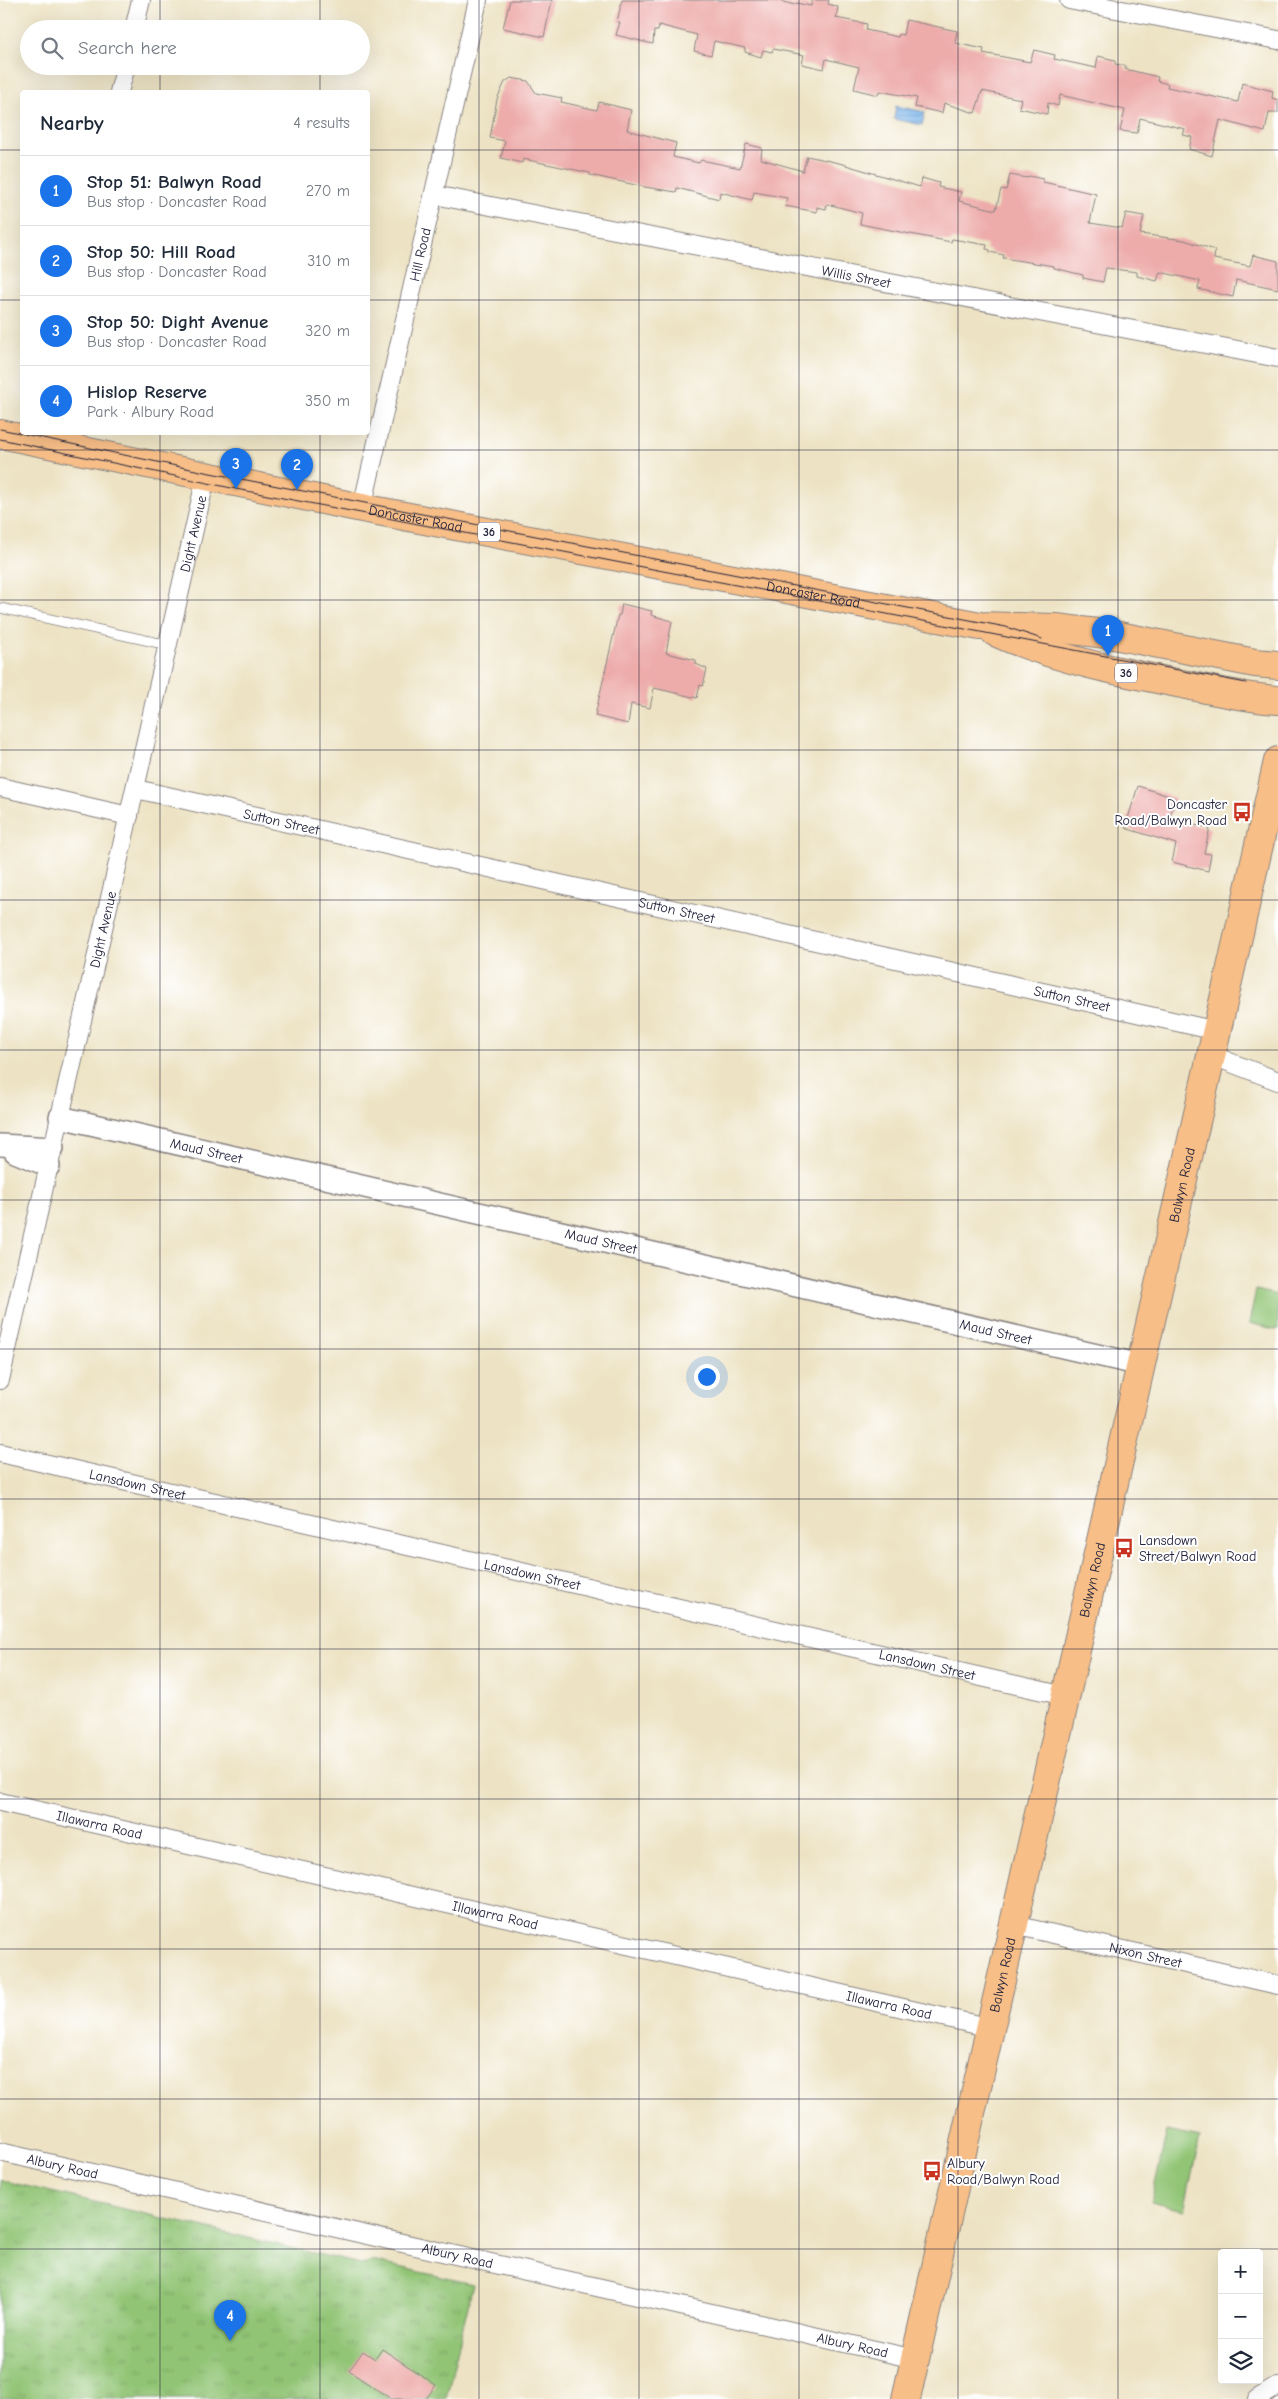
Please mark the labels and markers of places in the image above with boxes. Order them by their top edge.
pin: 3 [220,448,252,489]
pin: 2 [281,449,313,490]
pin: 1 [1092,615,1124,656]
place label: Doncaster Road/Balwyn Road [1114,796,1227,829]
bus stop icon: Doncaster Road/Balwyn Road [1231,801,1253,823]
place label: Lansdown Street/Balwyn Road [1139,1532,1256,1565]
bus stop icon: Lansdown Street/Balwyn Road [1113,1537,1135,1559]
place label: Albury Road/Balwyn Road [947,2155,1060,2188]
bus stop icon: Albury Road/Balwyn Road [921,2160,943,2182]
pin: 4 [214,2300,246,2341]

